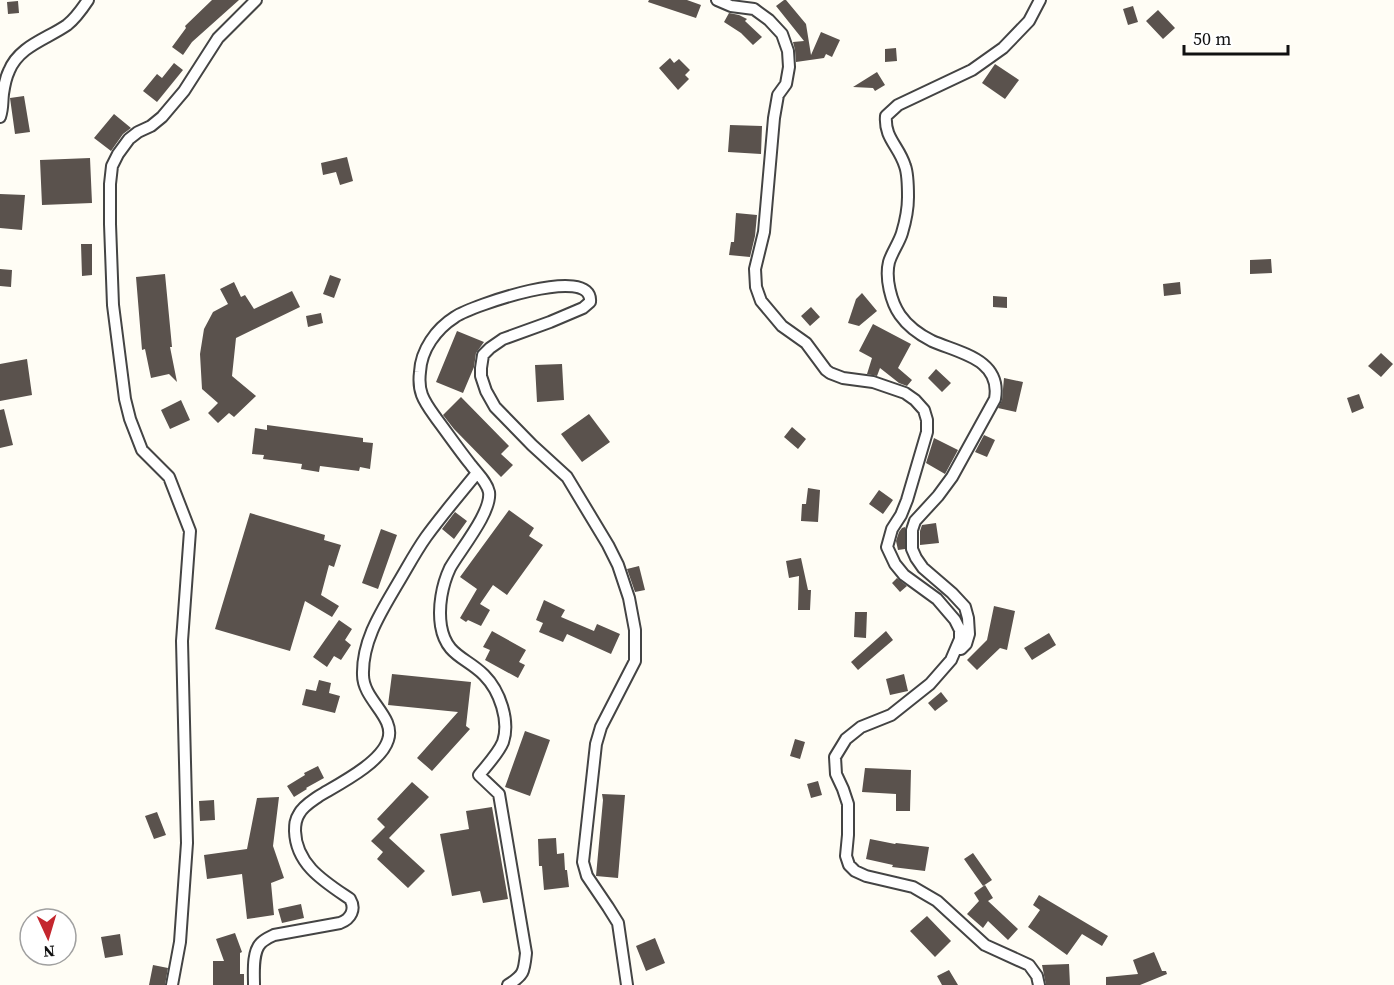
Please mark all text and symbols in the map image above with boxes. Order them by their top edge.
scale bar [1184,18,1288,56]
text: 50 m [1193,26,1231,51]
north arrow [18,907,78,967]
text: N [42,941,56,963]

